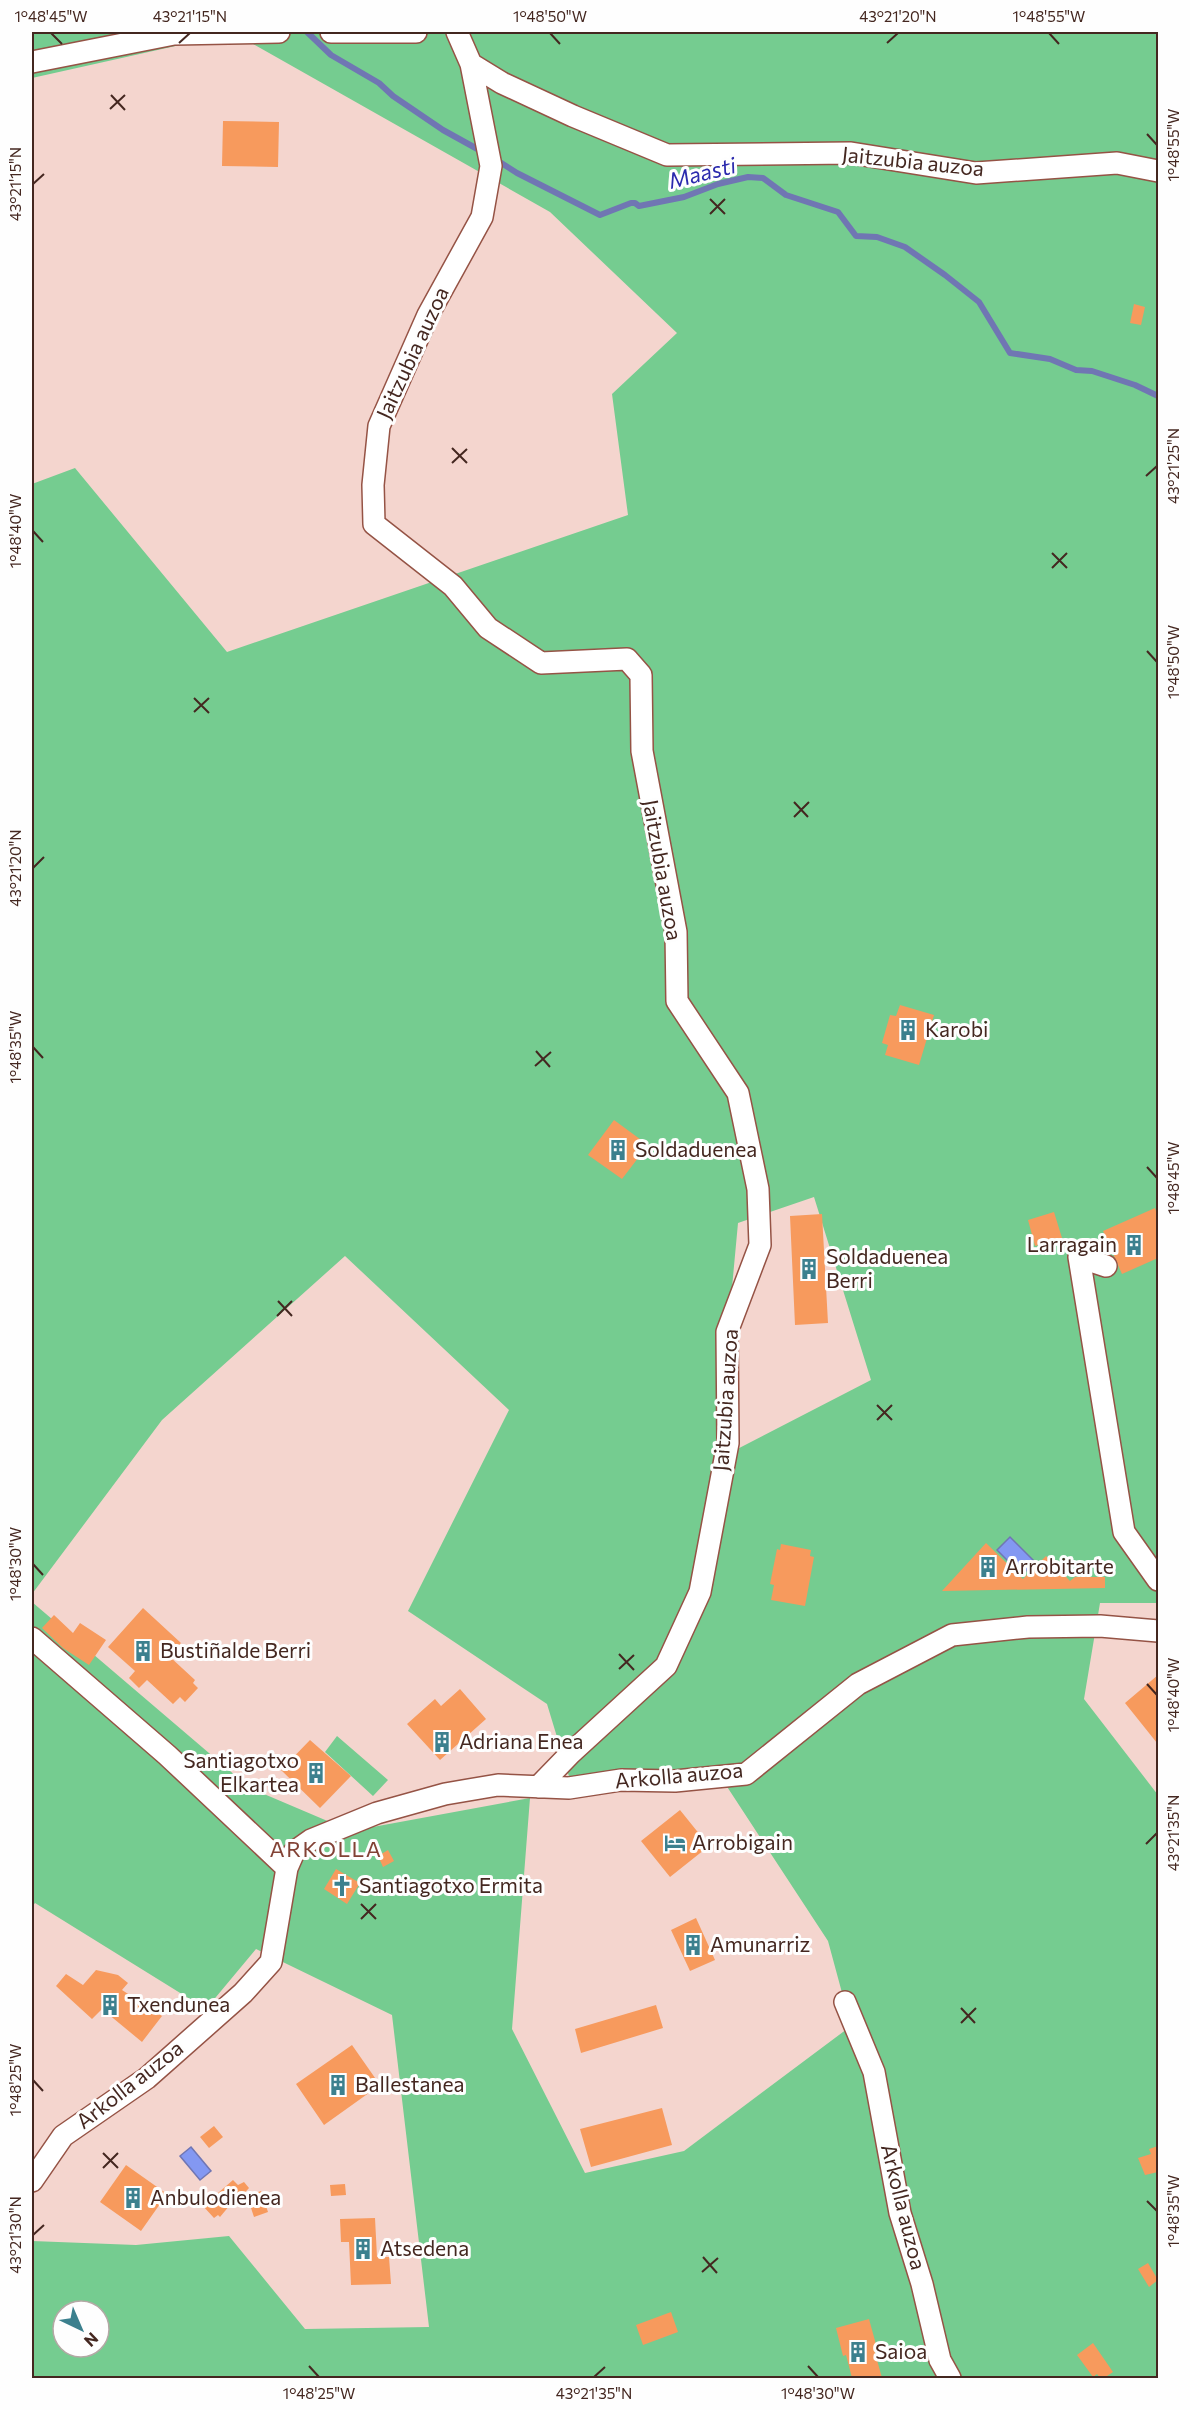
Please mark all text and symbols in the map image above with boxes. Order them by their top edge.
text: 1°48'45"W [14,7,88,25]
text: 43°21'15"N [153,7,227,25]
text: 1°48'50"W [513,7,587,25]
text: 43°21'20"N [859,7,937,25]
text: 1°48'55"W [1013,7,1085,25]
text: 1°48'55"W [1164,109,1182,181]
street label: Jaitzubia auzoa [841,141,985,180]
text: 43°21'15"N [6,147,24,221]
water label: Maasti [665,151,740,194]
street label: Jaitzubia auzoa [370,282,453,422]
text: 43°21'25"N [1164,428,1182,504]
text: 1°48'40"W [6,494,24,568]
text: 1°48'50"W [1164,625,1182,699]
street label: Jaitzubia auzoa [639,797,688,942]
text: 43°21'20"N [6,829,24,907]
text: 1°48'35"W [6,1011,24,1083]
place label: Karobi [925,1016,988,1041]
building icon: Karobi [896,1018,920,1042]
place label: Soldaduenea [635,1136,757,1161]
building icon: Soldaduenea [606,1138,630,1162]
text: 1°48'45"W [1164,1141,1182,1215]
place label: Larragain [1027,1231,1117,1256]
building icon: Larragain [1122,1233,1146,1257]
place label: Soldaduenea Berri [826,1243,948,1292]
building icon: Soldaduenea Berri [797,1257,821,1281]
street label: Jaitzubia auzoa [707,1328,742,1472]
text: 1°48'30"W [6,1527,24,1601]
place label: Arrobitarte [1005,1553,1114,1578]
building icon: Arrobitarte [976,1555,1000,1579]
place label: Bustiñalde Berri [160,1637,311,1662]
building icon: Bustiñalde Berri [131,1639,155,1663]
text: 1°48'40"W [1164,1658,1182,1732]
place label: Adriana Enea [459,1728,584,1753]
building icon: Adriana Enea [430,1730,454,1754]
place label: Santiagotxo Elkartea [183,1747,299,1796]
street label: Arkolla auzoa [614,1756,744,1793]
building icon: Santiagotxo Elkartea [304,1761,328,1785]
text: 43°21'35"N [1164,1795,1182,1871]
place label: Arrobigain [692,1829,793,1854]
hotel icon: Arrobigain [663,1831,687,1855]
district label: ARKOLLA [270,1835,382,1862]
place label: Santiagotxo Ermita [359,1872,543,1897]
church icon: Santiagotxo Ermita [330,1874,354,1898]
place label: Amunarriz [710,1931,810,1956]
building icon: Amunarriz [681,1933,705,1957]
place label: Txendunea [127,1991,230,2016]
building icon: Txendunea [98,1993,122,2017]
street label: Arkolla auzoa [71,2034,187,2133]
text: 1°48'25"W [6,2044,24,2116]
place label: Ballestanea [355,2071,464,2096]
building icon: Ballestanea [326,2073,350,2097]
street label: Arkolla auzoa [877,2141,932,2272]
text: 1°48'35"W [1164,2175,1182,2247]
place label: Anbulodienea [150,2184,281,2209]
building icon: Anbulodienea [121,2186,145,2210]
text: 43°21'30"N [6,2196,24,2274]
place label: Atsedena [380,2235,469,2260]
building icon: Atsedena [351,2237,375,2261]
north arrow [51,2299,111,2359]
text: N [81,2329,103,2351]
place label: Saioa [875,2338,927,2363]
building icon: Saioa [846,2340,870,2364]
text: 1°48'25"W [283,2384,355,2402]
text: 43°21'35"N [556,2384,632,2402]
text: 1°48'30"W [781,2384,855,2402]

